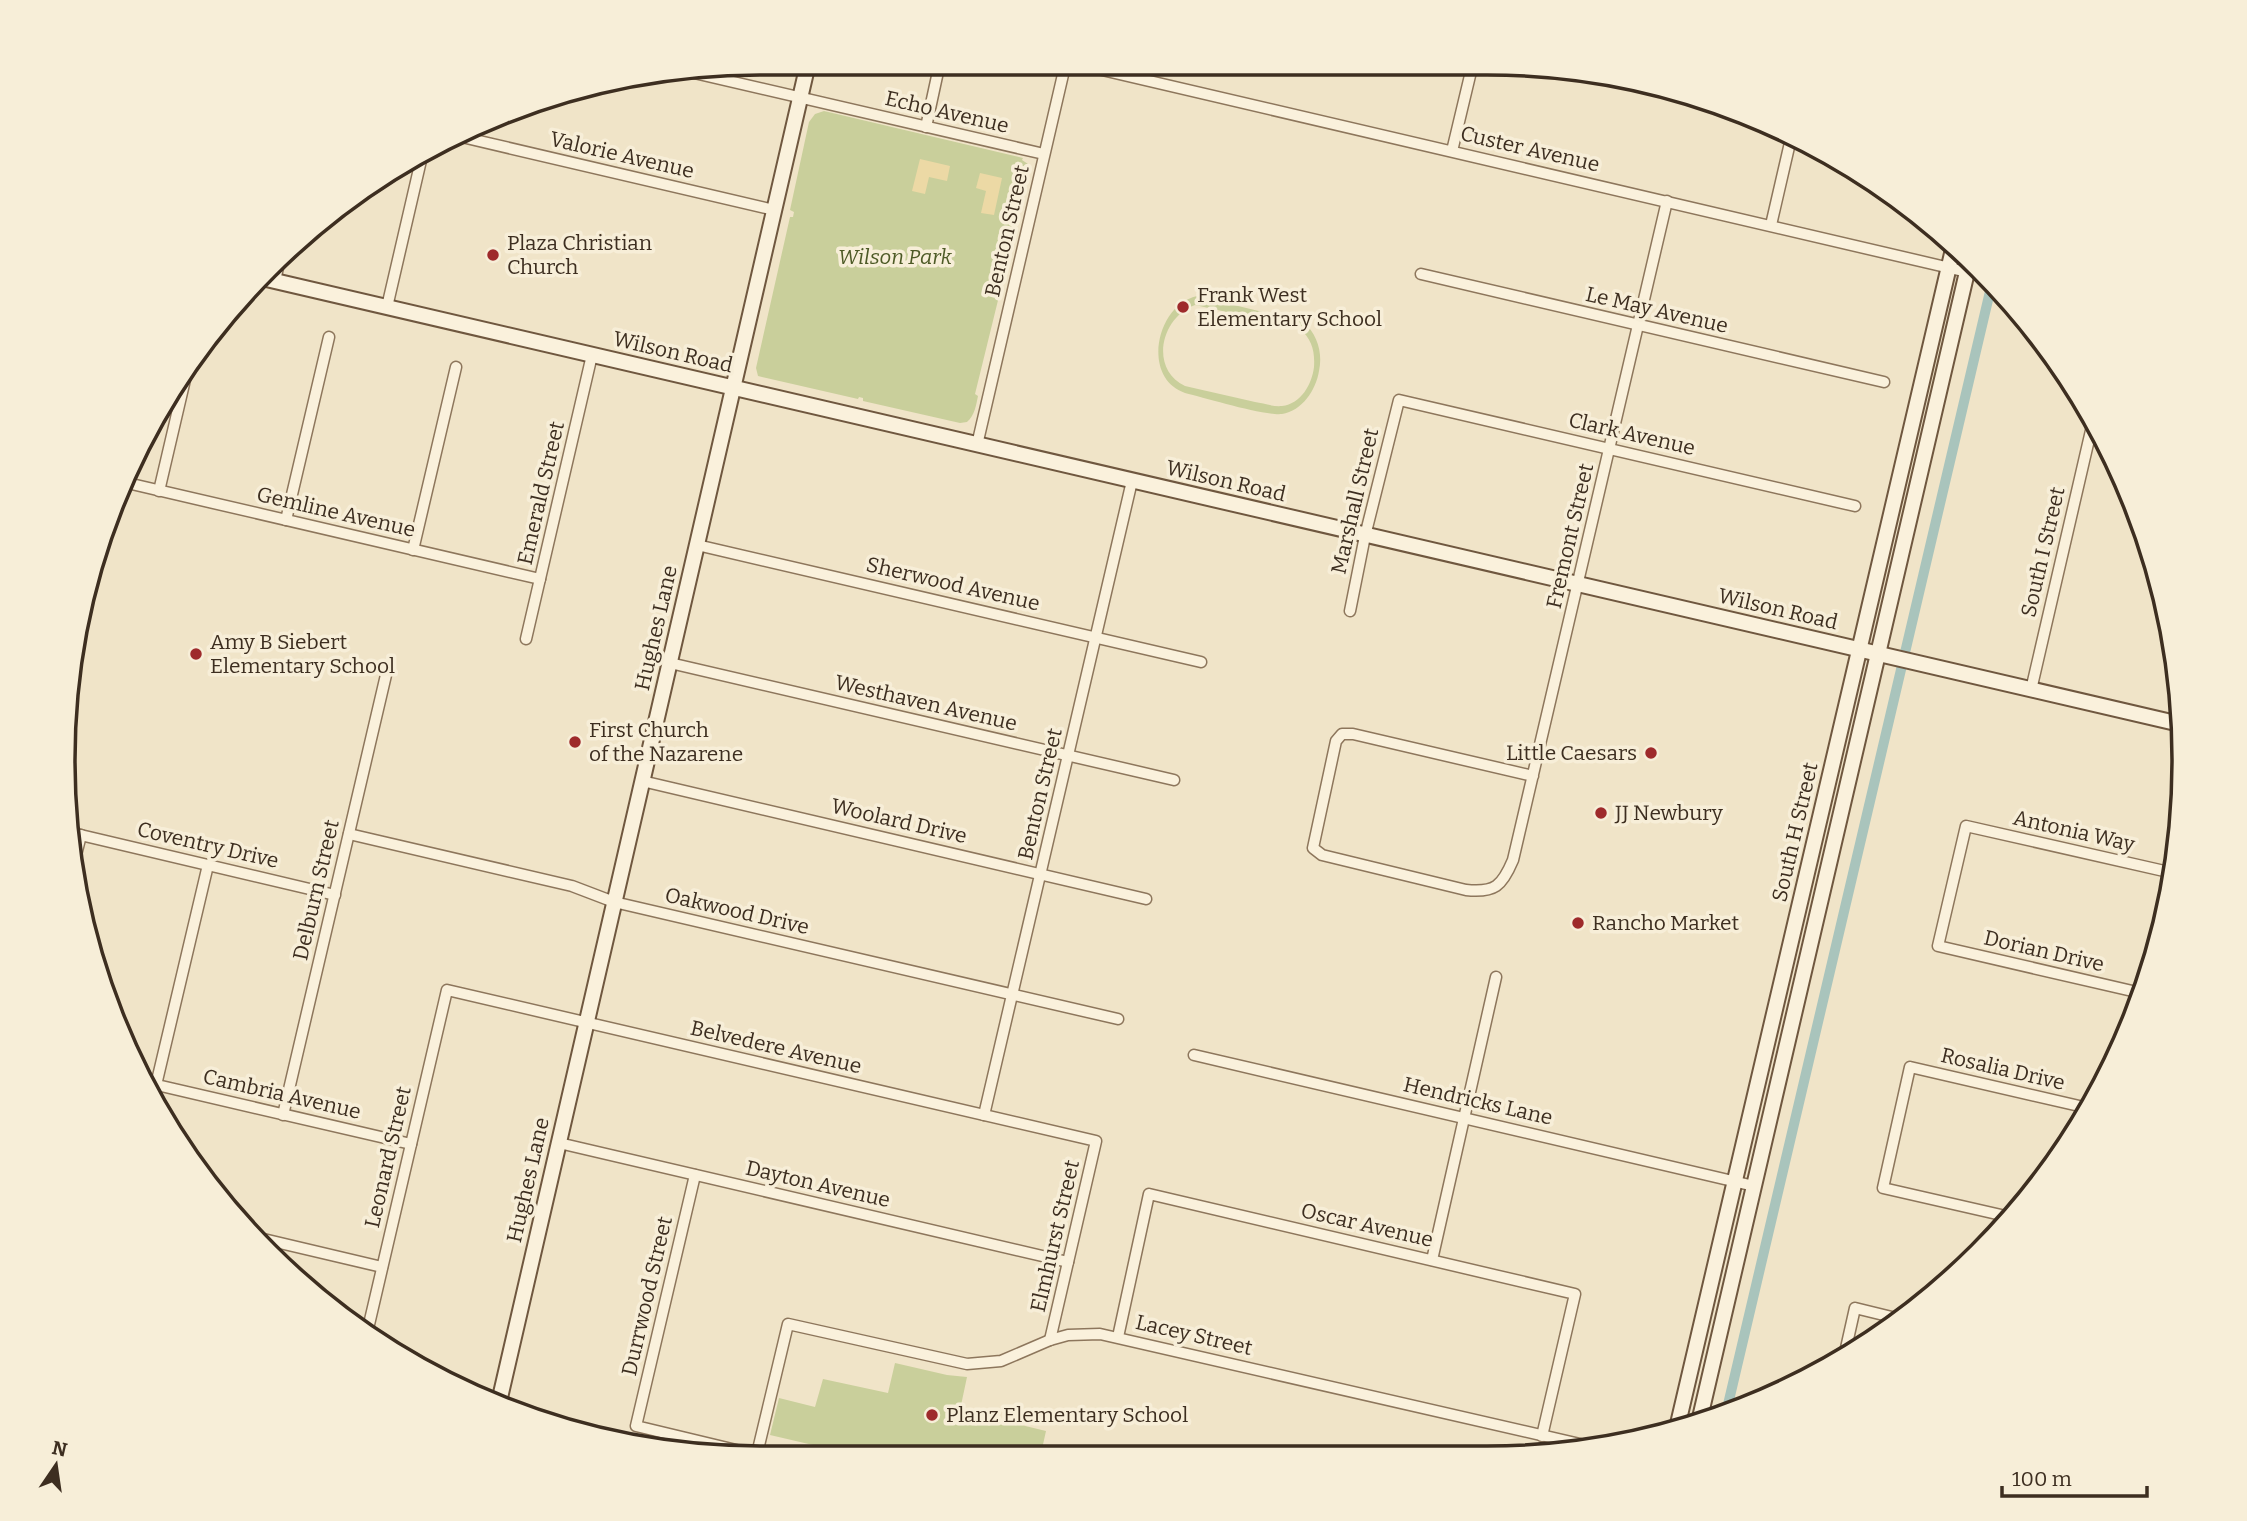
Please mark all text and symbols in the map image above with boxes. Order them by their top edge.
street label: Echo Avenue [883,85,1011,139]
street label: Custer Avenue [1458,120,1602,178]
street label: Valorie Avenue [547,126,697,184]
street label: Benton Street [979,162,1035,299]
place label: Plaza Christian Church [507,230,652,280]
park label: Wilson Park [838,244,953,270]
marker: Plaza Christian Church [485,247,501,263]
street label: Le May Avenue [1583,281,1731,339]
place label: Frank West Elementary School [1197,282,1382,332]
marker: Frank West Elementary School [1175,299,1191,315]
street label: Wilson Road [611,326,735,378]
street label: Clark Avenue [1566,407,1698,461]
street label: Emerald Street [512,418,570,567]
street label: Marshall Street [1326,425,1385,577]
street label: Wilson Road [1164,455,1288,507]
street label: Fremont Street [1541,460,1599,611]
street label: Gemline Avenue [254,481,418,543]
street label: South I Street [2015,484,2071,620]
street label: Sherwood Avenue [864,551,1042,617]
street label: Hughes Lane [629,563,683,693]
street label: Wilson Road [1716,583,1840,635]
place label: Amy B Siebert Elementary School [210,629,395,679]
marker: Amy B Siebert Elementary School [188,646,204,662]
street label: Westhaven Avenue [832,669,1020,737]
place label: First Church of the Nazarene [589,717,743,767]
street label: Benton Street [1012,725,1068,862]
marker: First Church of the Nazarene [567,734,583,750]
place label: Little Caesars [1506,740,1637,766]
marker: Little Caesars [1643,745,1659,761]
street label: South H Street [1766,759,1824,904]
street label: Woolard Drive [829,793,969,849]
place label: JJ Newbury [1614,800,1724,826]
street label: Antonia Way [2011,804,2138,858]
marker: JJ Newbury [1593,805,1609,821]
street label: Coventry Drive [135,816,281,874]
street label: Delburn Street [287,817,345,963]
street label: Oakwood Drive [662,882,812,940]
place label: Rancho Market [1592,910,1739,936]
marker: Rancho Market [1570,915,1586,931]
street label: Dorian Drive [1981,925,2107,977]
street label: Belvedere Avenue [688,1015,864,1079]
street label: Rosalia Drive [1938,1042,2068,1096]
street label: Cambria Avenue [200,1063,364,1125]
street label: Hendricks Lane [1401,1071,1555,1131]
street label: Leonard Street [359,1083,417,1230]
street label: Hughes Lane [501,1115,555,1245]
street label: Dayton Avenue [743,1155,893,1213]
street label: Elmhurst Street [1025,1157,1085,1315]
street label: Oscar Avenue [1298,1197,1436,1253]
street label: Durrwood Street [616,1213,678,1378]
street label: Lacey Street [1133,1309,1255,1361]
place label: Planz Elementary School [946,1402,1188,1428]
marker: Planz Elementary School [924,1407,940,1423]
north arrow [21,1430,91,1500]
text: N [50,1436,70,1462]
scale bar [2002,1454,2147,1498]
text: 100 m [2012,1466,2072,1492]

